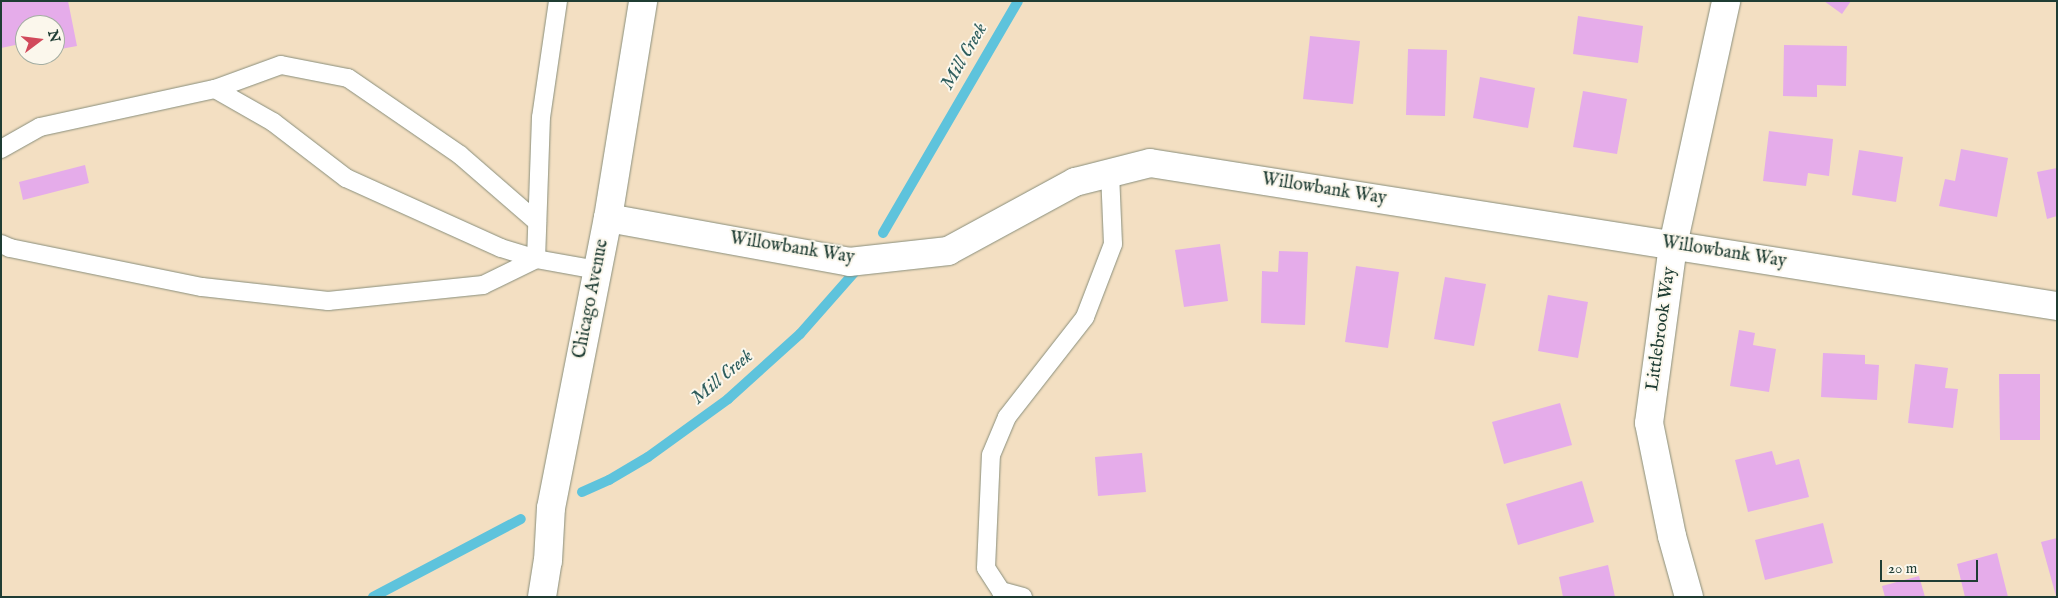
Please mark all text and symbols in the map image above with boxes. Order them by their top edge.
north arrow [15,15,65,65]
water label: Mill Creek [937,20,993,94]
text: N [43,28,64,45]
street label: Willowbank Way [1260,169,1388,211]
street label: Willowbank Way [728,228,856,270]
street label: Willowbank Way [1660,232,1788,274]
street label: Chicago Avenue [570,238,614,360]
street label: Littlebrook Way [1643,266,1681,392]
water label: Mill Creek [688,346,758,410]
scale bar [1883,550,1980,582]
text: 20 m [1888,559,1917,578]

